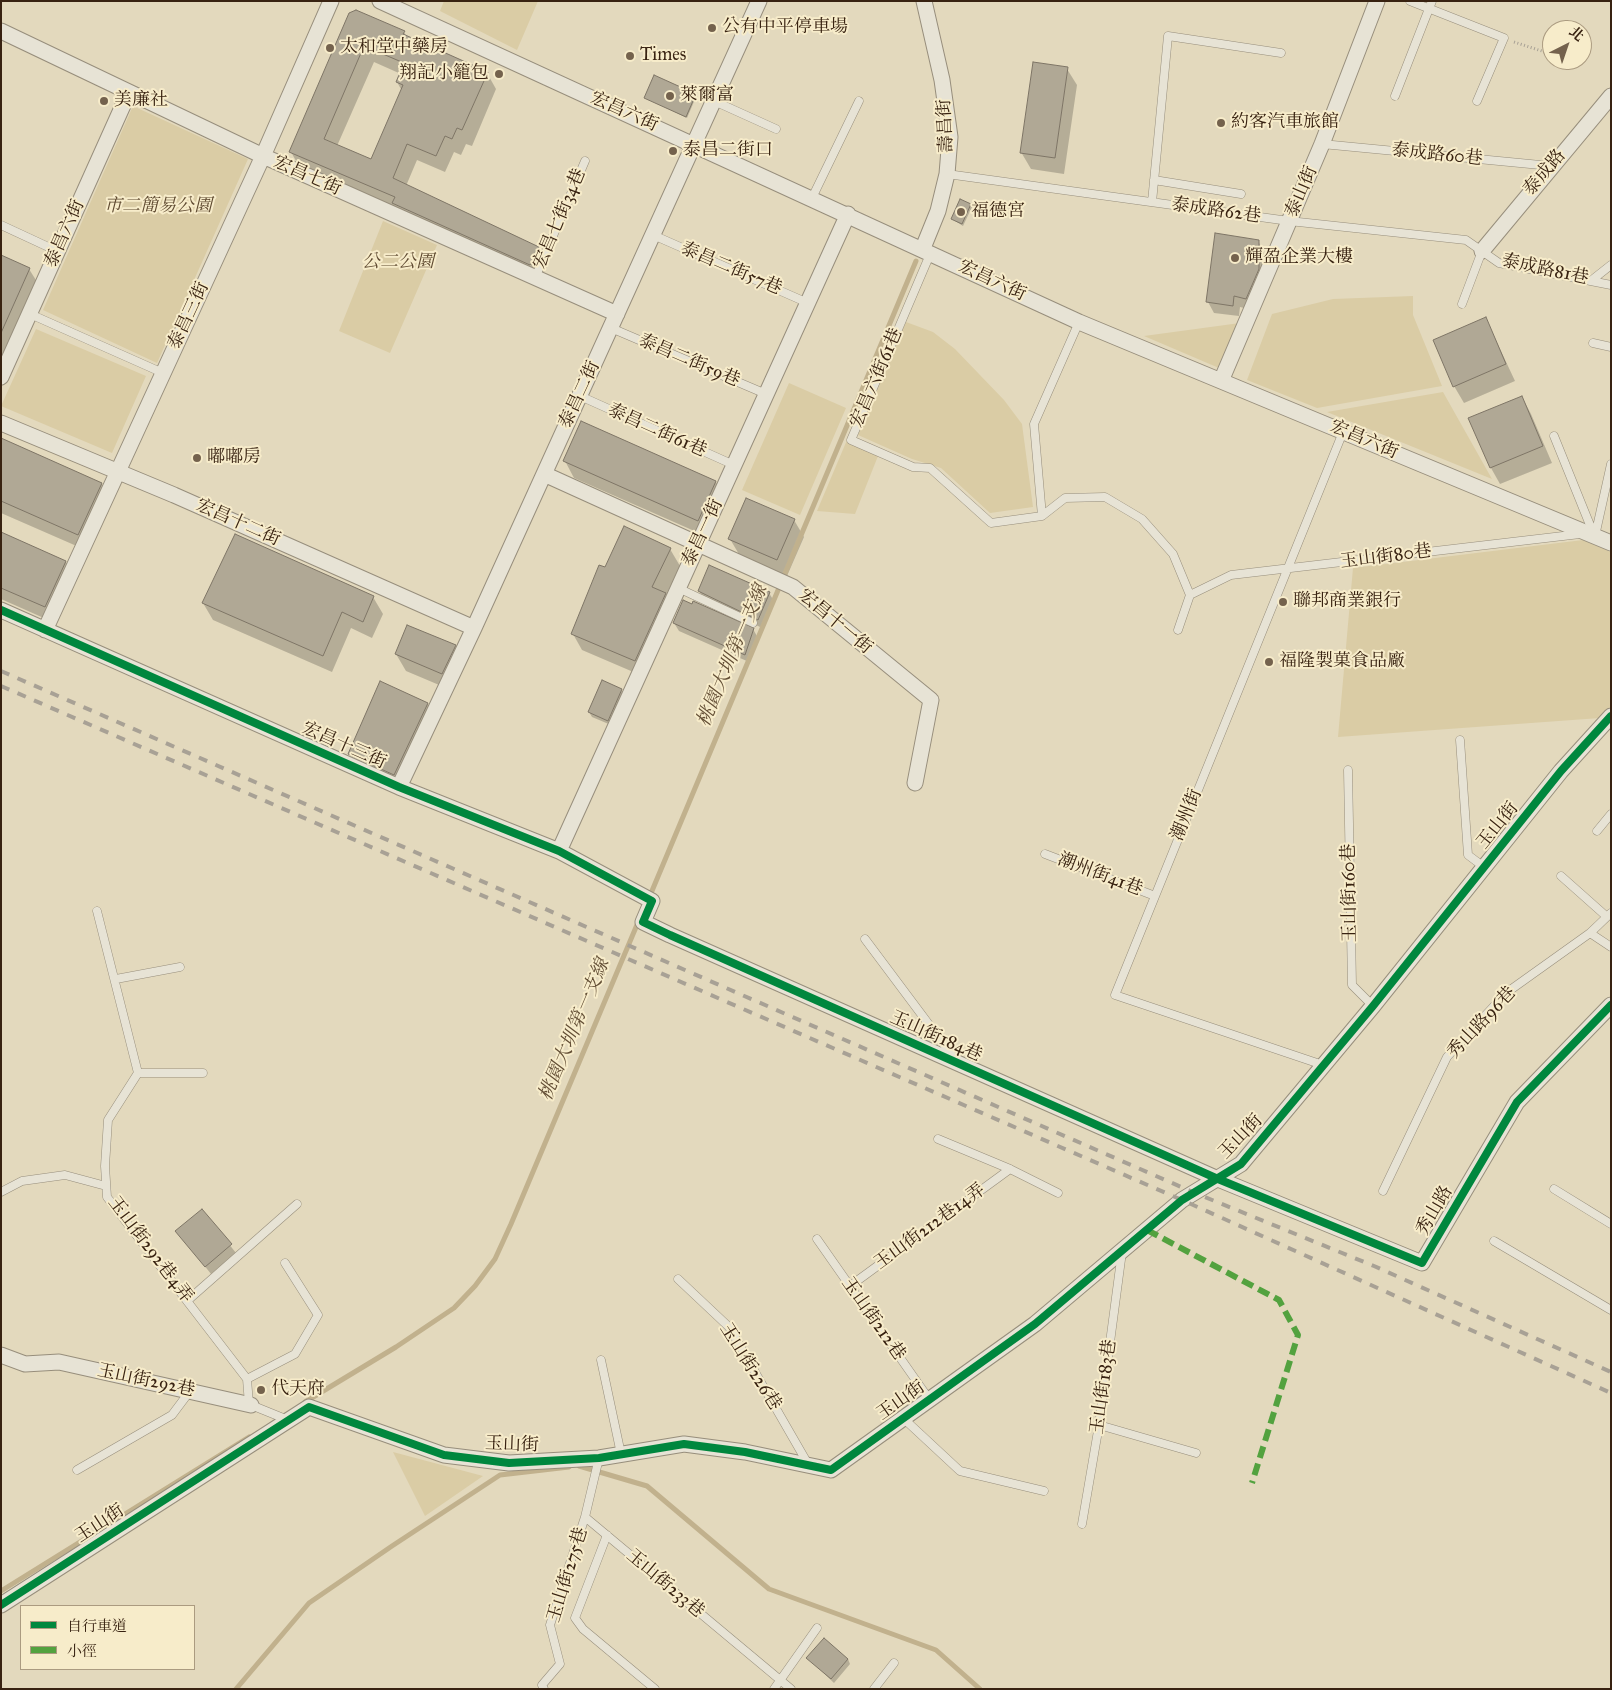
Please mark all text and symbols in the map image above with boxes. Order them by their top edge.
place label: 公有中平停車場 [722,17,848,39]
north arrow [1542,20,1592,70]
marker: 公有中平停車場 [706,22,718,34]
text: 北 [1566,23,1587,45]
place label: 太和堂中藥房 [340,37,448,59]
marker: 太和堂中藥房 [324,42,336,54]
place label: Times [640,45,686,67]
marker: Times [624,50,636,62]
place label: 翔記小籠包 [399,63,489,85]
marker: 翔記小籠包 [493,68,505,80]
place label: 萊爾富 [680,85,734,107]
street label: 宏昌六街 [587,87,661,137]
place label: 美廉社 [114,90,168,112]
marker: 萊爾富 [664,90,676,102]
marker: 美廉社 [98,95,110,107]
street label: 壽昌街 [934,98,958,154]
place label: 約客汽車旅館 [1231,112,1339,134]
marker: 約客汽車旅館 [1215,117,1227,129]
street label: 泰成路60巷 [1390,139,1484,171]
place label: 泰昌二街口 [683,140,773,162]
marker: 泰昌二街口 [667,145,679,157]
street label: 泰成路 [1519,145,1571,201]
street label: 宏昌七街 [270,151,344,201]
street label: 泰山街 [1282,163,1322,221]
street label: 宏昌七街34巷 [529,165,591,273]
street label: 泰成路62巷 [1170,194,1262,228]
park label: 市二簡易公園 [104,196,212,218]
street label: 泰昌六街 [40,197,90,271]
place label: 福德宮 [971,201,1025,223]
marker: 福德宮 [955,206,967,218]
street label: 泰昌二街57巷 [677,238,785,300]
place label: 輝盈企業大樓 [1245,247,1353,269]
street label: 泰成路81巷 [1499,250,1591,290]
park label: 公二公園 [362,252,434,274]
marker: 輝盈企業大樓 [1229,252,1241,264]
street label: 宏昌六街 [955,256,1029,306]
street label: 泰昌三街 [164,279,214,353]
street label: 宏昌六街61巷 [846,325,908,431]
street label: 泰昌二街59巷 [635,330,743,392]
street label: 泰昌二街 [555,358,605,432]
street label: 泰昌二街61巷 [604,400,710,462]
street label: 宏昌六街 [1327,416,1401,464]
place label: 嘟嘟房 [207,447,261,469]
marker: 嘟嘟房 [191,452,203,464]
street label: 宏昌十二街 [192,495,284,551]
street label: 泰昌一街 [678,496,728,570]
street label: 玉山街80巷 [1339,541,1433,573]
water label: 桃園大圳第一支線 [693,582,773,730]
street label: 宏昌十一街 [794,585,876,659]
place label: 聯邦商業銀行 [1293,591,1401,613]
marker: 聯邦商業銀行 [1277,596,1289,608]
place label: 福隆製菓食品廠 [1279,651,1405,673]
marker: 福隆製菓食品廠 [1263,656,1275,668]
street label: 宏昌十三街 [298,718,390,774]
street label: 潮州街 [1167,786,1207,844]
street label: 玉山街 [1473,798,1523,854]
street label: 玉山街160巷 [1338,843,1362,943]
street label: 潮州街41巷 [1055,849,1145,901]
water label: 桃園大圳第一支線 [535,956,615,1104]
street label: 秀山路96巷 [1443,982,1521,1064]
street label: 玉山街184巷 [887,1007,985,1067]
street label: 玉山街 [1214,1110,1268,1164]
street label: 玉山街212巷14弄 [870,1179,990,1275]
street label: 秀山路 [1412,1182,1458,1240]
street label: 玉山街292巷4弄 [103,1193,197,1307]
street label: 玉山街212巷 [836,1273,910,1365]
street label: 玉山街226巷 [715,1319,785,1415]
street label: 玉山街183巷 [1087,1338,1121,1436]
street label: 玉山街292巷 [95,1360,197,1402]
street label: 玉山街 [873,1377,929,1425]
place label: 代天府 [271,1379,325,1401]
marker: 代天府 [255,1384,267,1396]
street label: 玉山街 [485,1433,539,1457]
street label: 玉山街 [71,1500,129,1548]
street label: 玉山街275巷 [543,1525,593,1625]
street label: 玉山街233巷 [622,1545,708,1623]
legend [20,1605,195,1670]
text: 自行車道 [67,1617,127,1635]
text: 小徑 [67,1642,97,1660]

